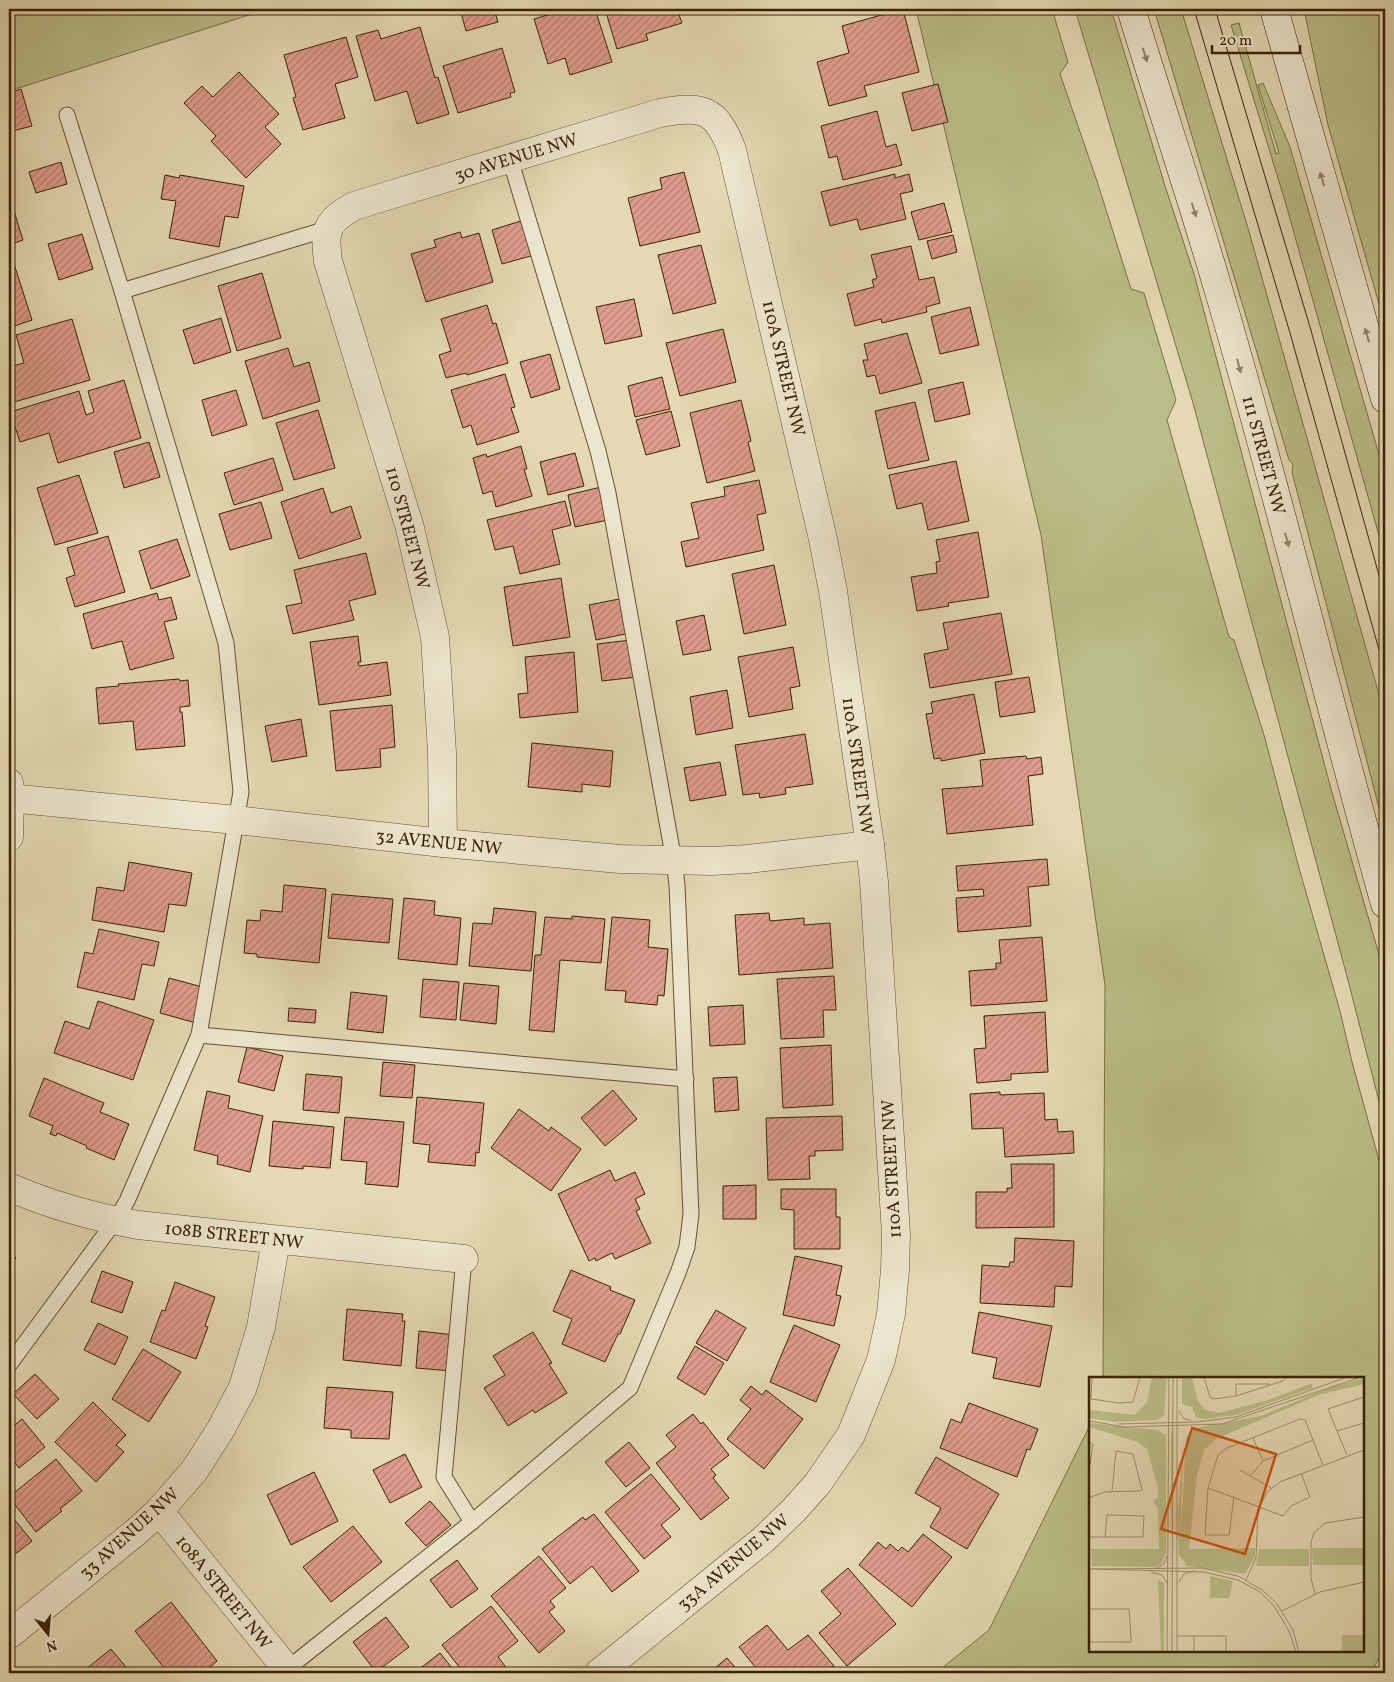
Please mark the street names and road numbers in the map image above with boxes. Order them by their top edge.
street label: 30 AVENUE NW [452,128,581,189]
street label: 110A STREET NW [755,298,810,439]
street label: 111 STREET NW [1235,393,1290,518]
street label: 110 STREET NW [378,464,435,593]
street label: 110A STREET NW [834,696,879,837]
street label: 32 AVENUE NW [374,824,503,863]
street label: 110A STREET NW [876,1099,909,1239]
street label: 108B STREET NW [163,1217,305,1256]
street label: 33 AVENUE NW [75,1483,185,1586]
street label: 33A AVENUE NW [673,1509,795,1617]
street label: 108A STREET NW [169,1530,277,1656]

